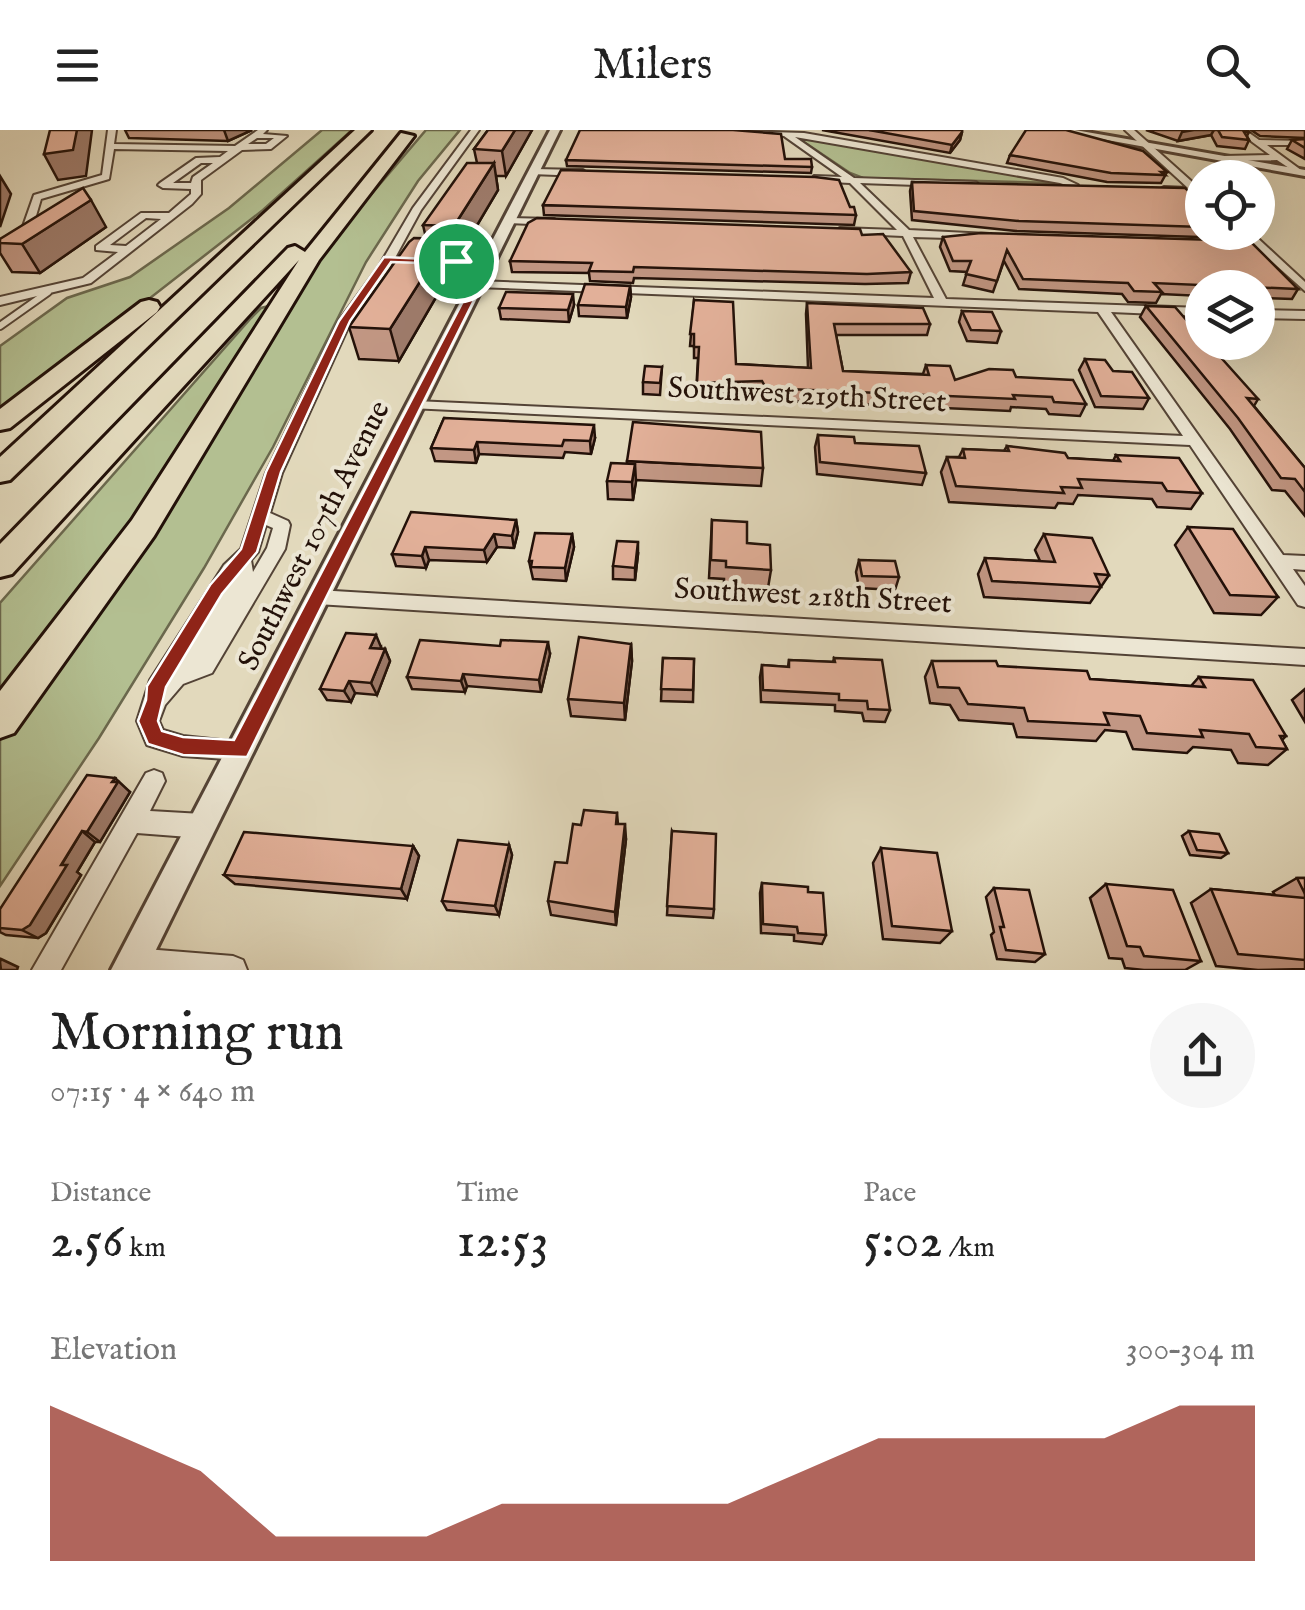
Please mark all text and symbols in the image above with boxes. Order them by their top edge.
text: Milers [593,37,712,94]
icon: menu [50,38,105,93]
icon: search [1200,38,1255,93]
map controls [1185,160,1275,360]
button: locate [1185,160,1275,250]
pin [414,219,499,304]
icon: arrive [429,234,484,289]
button: layers [1185,270,1275,360]
street label: Southwest 219th Street [667,370,947,422]
street label: Southwest 107th Avenue [230,395,400,677]
street label: Southwest 218th Street [673,571,953,623]
text: Morning run [50,999,344,1069]
button: share [1150,1003,1255,1108]
text: 07:15 · 4 × 640 m [50,1072,255,1113]
text: Distance [50,1176,151,1211]
text: Time [457,1176,519,1211]
text: Pace [863,1176,916,1211]
text: 2.56 [50,1211,123,1274]
text: 12:53 [457,1211,549,1274]
text: 5:02 [863,1211,943,1274]
text: km [123,1231,166,1266]
text: /km [943,1231,995,1266]
text: Elevation [50,1330,177,1371]
text: 300–304 m [1126,1330,1255,1371]

